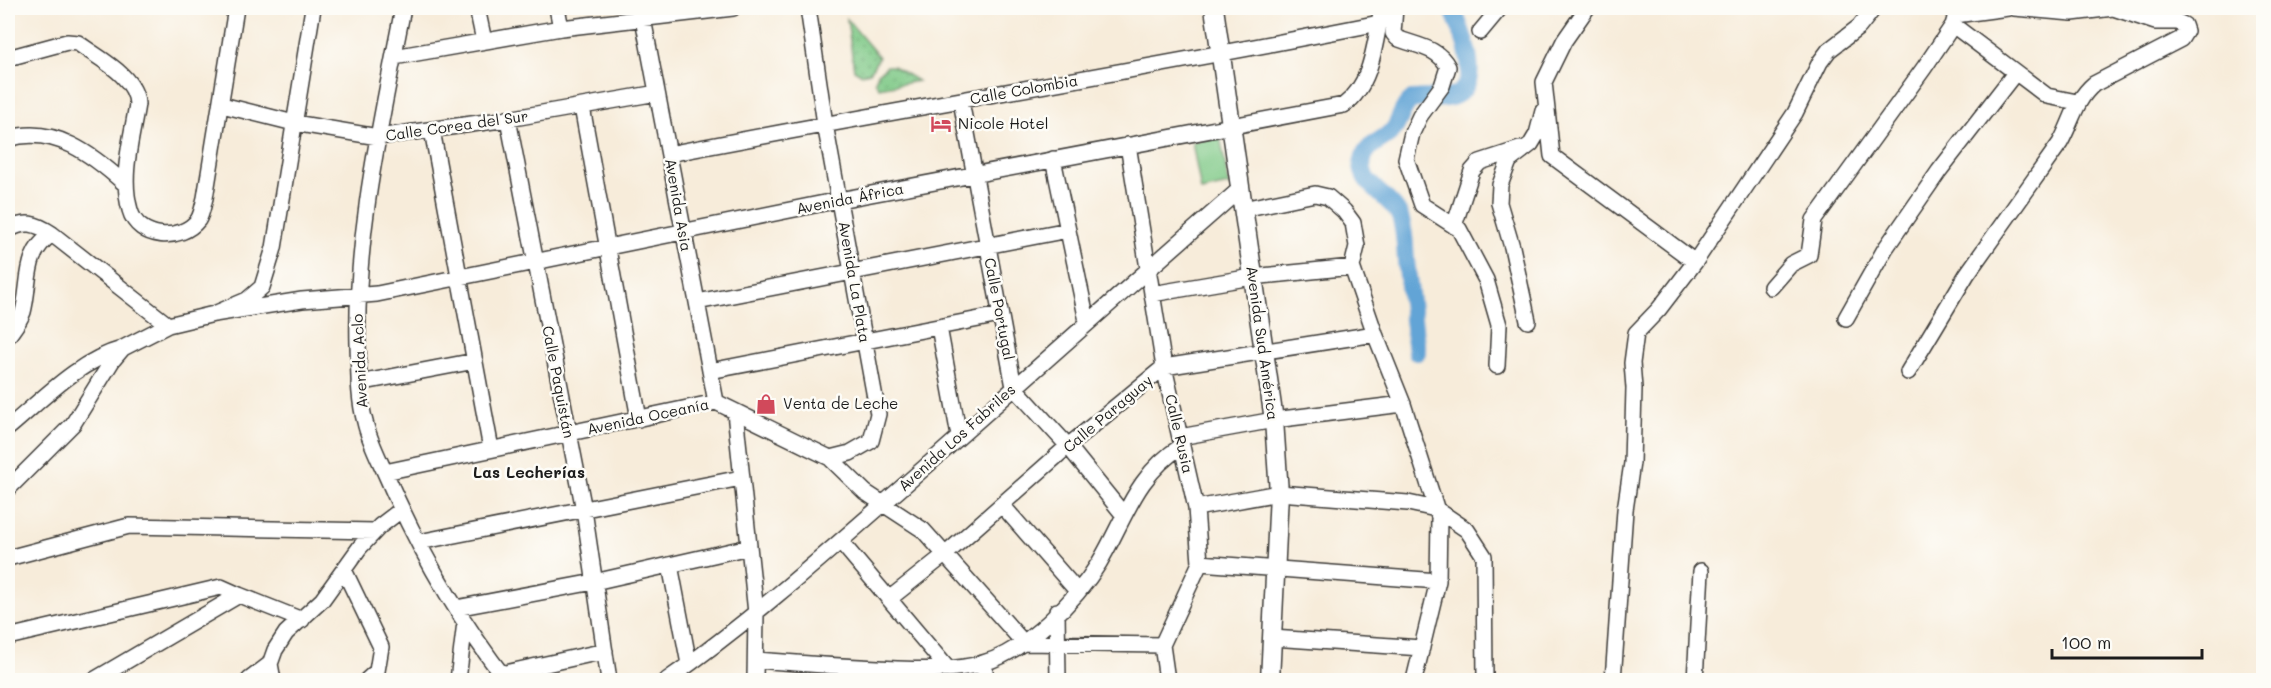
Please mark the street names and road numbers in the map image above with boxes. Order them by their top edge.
street label: Calle Colombia [968,70,1079,108]
street label: Calle Corea del Sur [384,105,529,145]
street label: Avenida Asia [661,157,697,253]
street label: Avenida África [794,178,905,218]
street label: Avenida La Plata [834,220,876,344]
street label: Calle Portugal [980,256,1020,362]
street label: Avenida Sud América [1242,264,1284,421]
street label: Avenida Aclo [347,313,371,409]
street label: Calle Paquistán [538,324,580,440]
street label: Calle Paraguay [1058,370,1156,457]
street label: Avenida Los Fabriles [893,379,1019,495]
street label: Calle Rusia [1161,392,1199,475]
street label: Avenida Oceanía [585,393,711,439]

